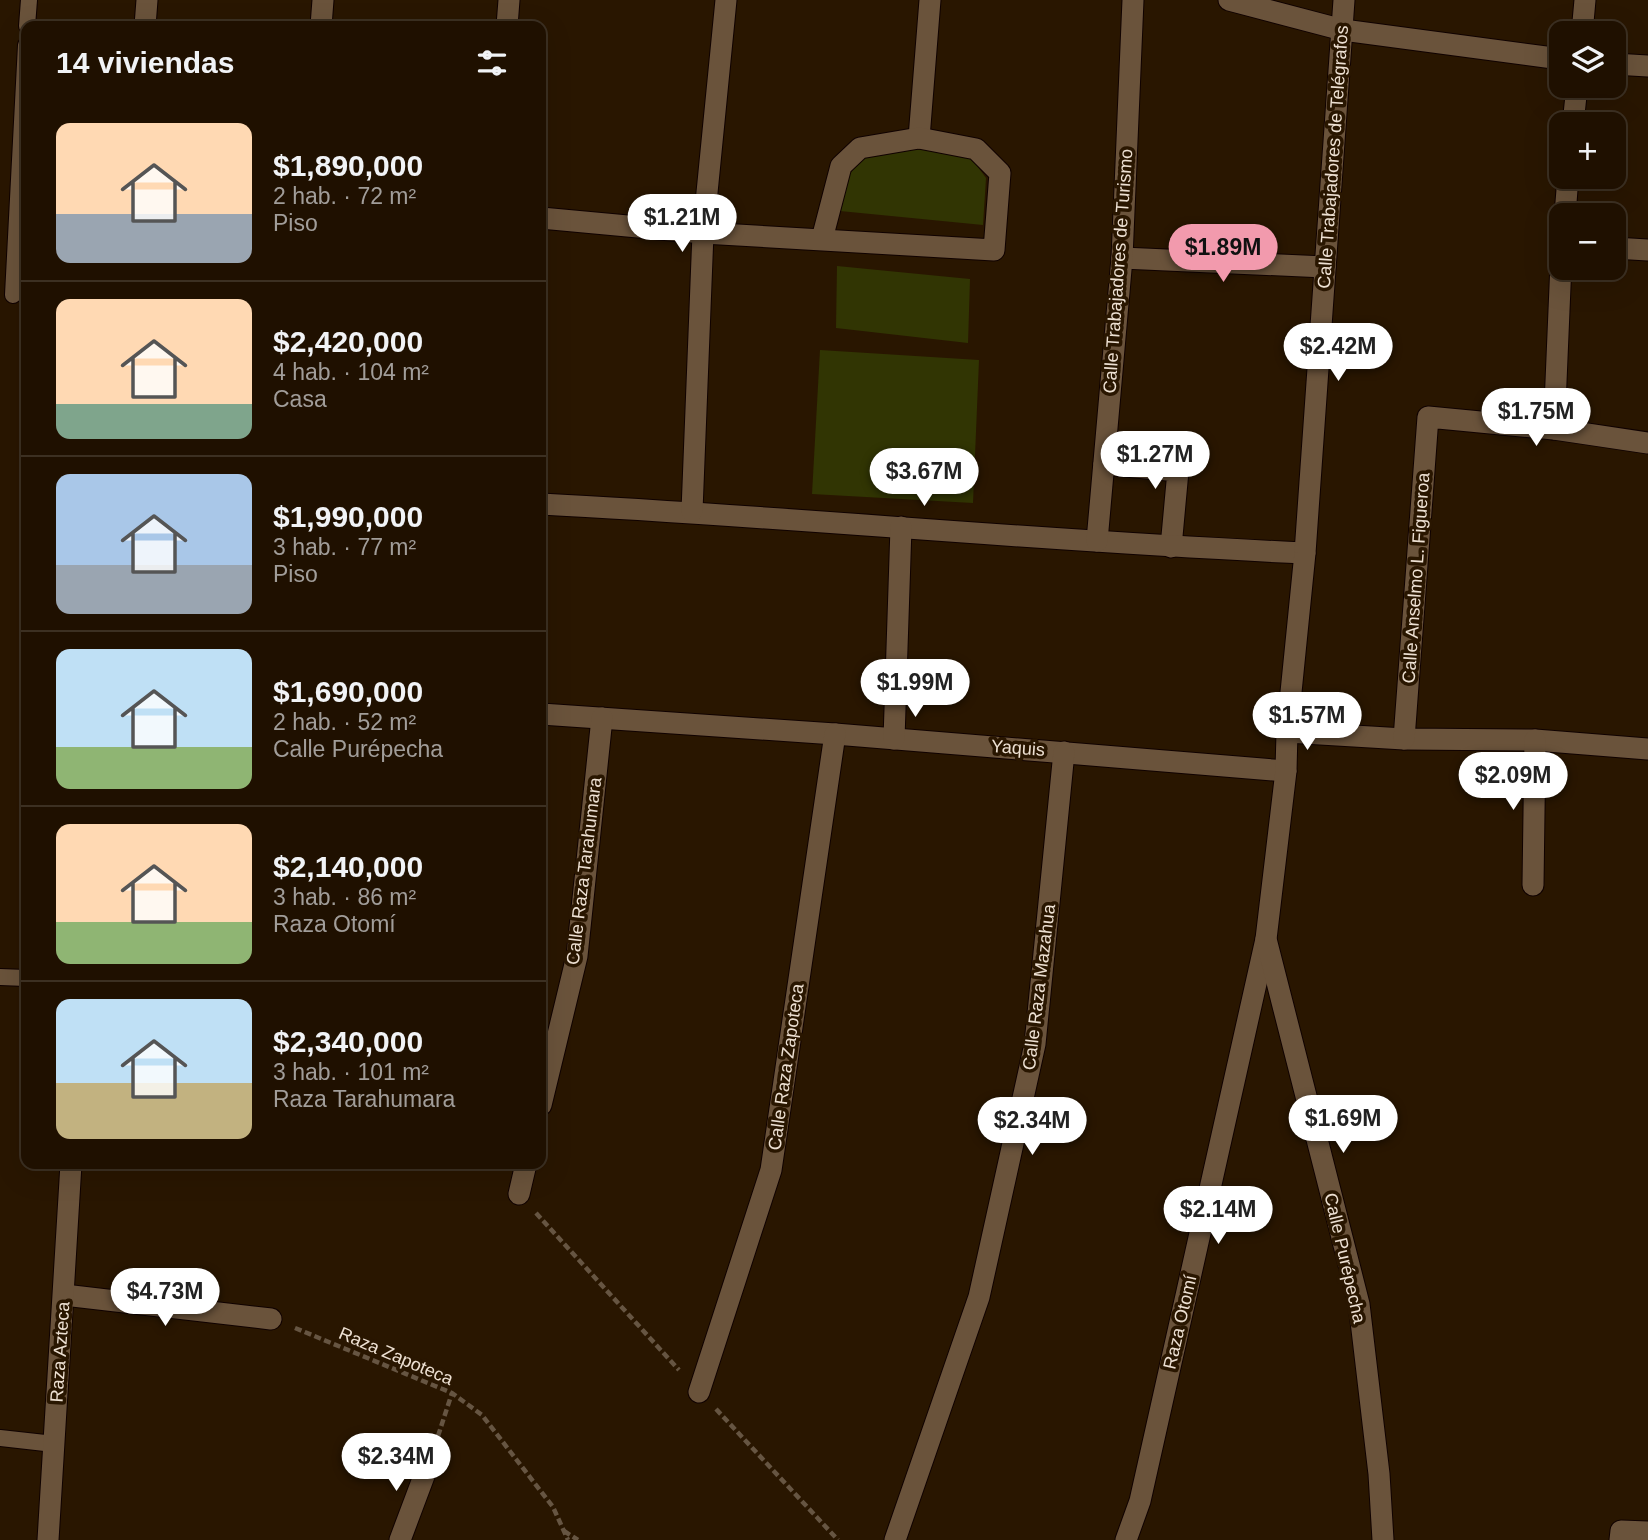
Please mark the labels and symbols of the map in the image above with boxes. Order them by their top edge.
street label: Calle Trabajadores de Telégrafos [1314,25,1352,289]
street label: Calle Trabajadores de Turismo [1099,148,1137,394]
pin: $1.21M [625,194,739,254]
pin: $1.89M [1166,224,1280,284]
pin: $2.42M [1281,324,1395,383]
pin: $1.75M [1479,388,1593,448]
pin: $1.27M [1098,432,1212,491]
pin: $3.67M [867,448,981,508]
street label: Calle Anselmo L. Figueroa [1399,471,1433,684]
pin: $1.99M [858,660,972,719]
pin: $1.57M [1250,692,1364,752]
street label: Yaquis [991,736,1045,760]
pin: $2.09M [1456,752,1570,812]
street label: Calle Raza Tarahumara [563,775,606,966]
street label: Calle Raza Mazahua [1019,902,1059,1071]
street label: Calle Raza Zapoteca [764,981,808,1152]
pin: $1.69M [1286,1096,1400,1155]
pin: $2.34M [975,1098,1089,1157]
pin: $2.14M [1161,1186,1275,1246]
street label: Calle Purépecha [1320,1191,1370,1326]
pin: $4.73M [108,1268,222,1328]
street label: Raza Otomí [1159,1273,1201,1371]
street label: Raza Azteca [46,1300,74,1403]
street label: Raza Zapoteca [336,1323,457,1389]
pin: $2.34M [339,1434,453,1493]

